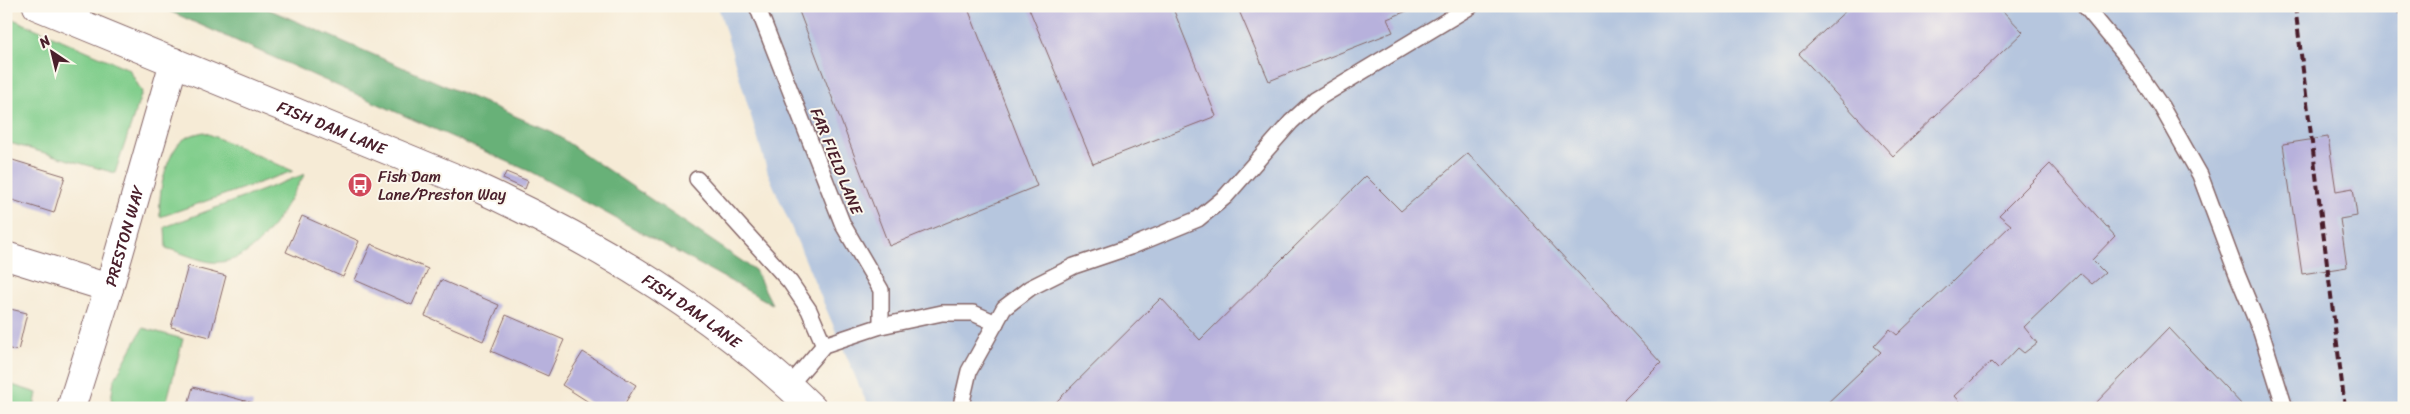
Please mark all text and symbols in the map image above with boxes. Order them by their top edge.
north arrow [28,28,78,78]
text: N [33,29,56,55]
street label: FISH DAM LANE [273,92,392,164]
street label: FAR FIELD LANE [802,103,872,220]
place label: Fish Dam Lane/Preston Way [378,162,507,209]
bus stop icon: Fish Dam Lane/Preston Way [347,172,373,198]
street label: PRESTON WAY [96,181,153,290]
street label: FISH DAM LANE [636,265,749,357]

